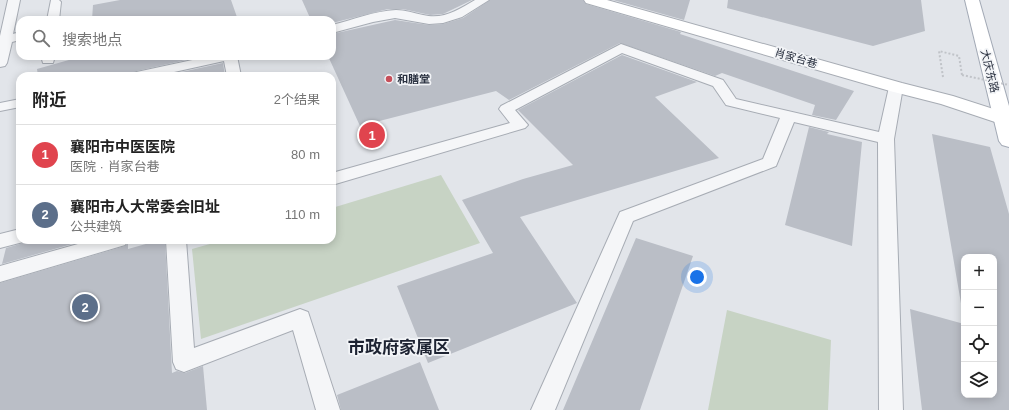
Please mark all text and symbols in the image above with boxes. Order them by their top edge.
search box [16,16,336,60]
icon: search [30,27,52,49]
text: 搜索地点 [62,31,122,48]
street label: 肖家台巷 [773,46,819,70]
street label: 大庆东路 [979,48,1001,94]
place label: 和膳堂 [397,73,430,85]
marker: 和膳堂 [384,74,394,84]
text: 附近 [32,91,66,110]
text: 2个结果 [274,92,320,107]
pin: 1 [359,120,385,150]
text: 襄阳市中医医院 [70,138,175,155]
text: 1 [41,147,49,162]
text: 80 m [291,147,320,162]
text: 医院 · 肖家台巷 [70,159,160,174]
text: 襄阳市人大常委会旧址 [70,198,220,215]
text: 2 [41,207,49,222]
text: 110 m [285,207,320,222]
text: 公共建筑 [70,219,122,234]
map controls [961,254,997,398]
button: + [961,254,997,290]
your location [687,267,707,287]
button: − [961,290,997,326]
pin: 2 [72,292,98,322]
button: locate [961,326,997,362]
district label: 市政府家属区 [348,338,450,357]
button: layers [961,362,997,398]

